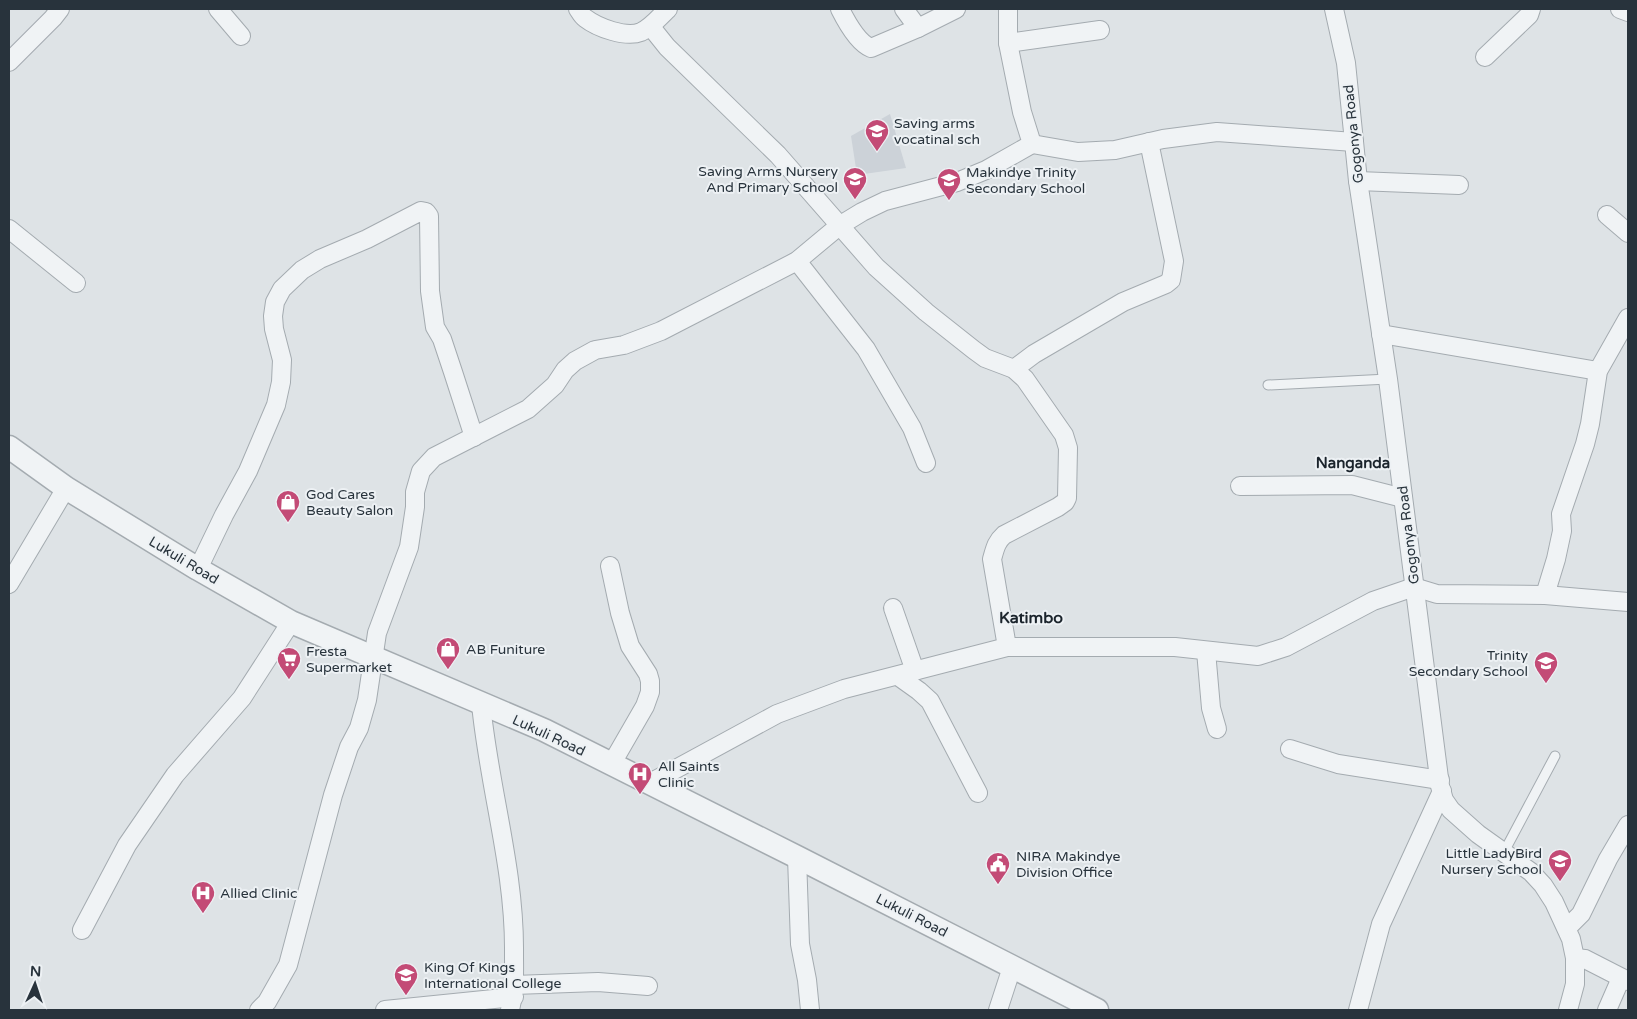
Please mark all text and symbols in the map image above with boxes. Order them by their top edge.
street label: Gogonya Road [1340,84,1367,184]
place label: Saving arms vocatinal sch [894,115,980,148]
school or university icon: Saving arms vocatinal sch [864,118,890,152]
place label: Saving Arms Nursery And Primary School [698,163,838,196]
place label: Makindye Trinity Secondary School [966,164,1085,197]
school or university icon: Saving Arms Nursery And Primary School [842,166,868,200]
school or university icon: Makindye Trinity Secondary School [936,167,962,201]
district label: Nanganda [1316,454,1390,473]
street label: Gogonya Road [1394,485,1423,585]
place label: God Cares Beauty Salon [306,486,393,519]
shop icon: God Cares Beauty Salon [275,489,301,523]
street label: Lukuli Road [146,533,222,588]
district label: Katimbo [999,608,1063,628]
shop icon: AB Funiture [435,636,461,670]
place label: AB Funiture [466,641,545,658]
place label: Fresta Supermarket [306,643,393,676]
supermarket icon: Fresta Supermarket [276,646,302,680]
place label: Trinity Secondary School [1409,647,1528,680]
school or university icon: Trinity Secondary School [1533,650,1559,684]
street label: Lukuli Road [510,711,588,760]
place label: All Saints Clinic [658,758,720,791]
hospital icon: All Saints Clinic [627,761,653,795]
place label: Little LadyBird Nursery School [1441,845,1542,878]
place label: NIRA Makindye Division Office [1016,848,1121,881]
school or university icon: Little LadyBird Nursery School [1547,848,1573,882]
public building icon: NIRA Makindye Division Office [985,851,1011,885]
hospital icon: Allied Clinic [190,880,216,914]
place label: Allied Clinic [220,885,297,902]
street label: Lukuli Road [873,890,951,941]
north arrow [10,959,60,1009]
place label: King Of Kings International College [424,959,562,992]
school or university icon: King Of Kings International College [393,962,419,996]
text: N [30,963,42,980]

